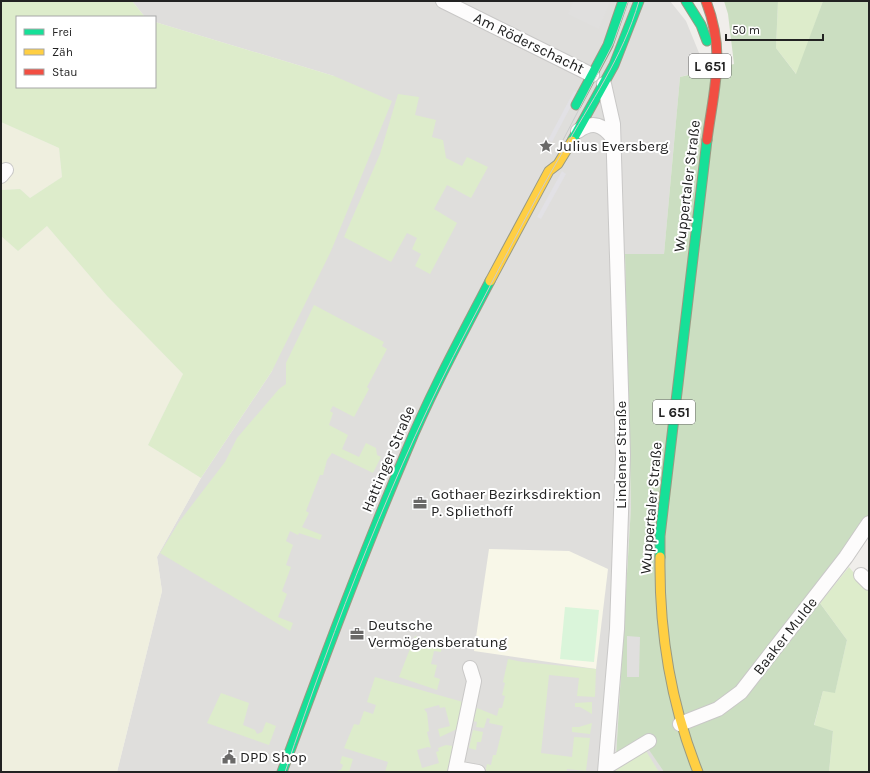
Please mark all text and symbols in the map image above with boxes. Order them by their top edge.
street label: Am Röderschacht [471,8,588,78]
legend [16,16,156,88]
scale bar [726,16,823,42]
text: 50 m [732,23,760,37]
text: Frei [52,25,72,39]
text: Zäh [52,45,73,59]
road number: L 651 [689,54,731,78]
text: Stau [52,65,78,79]
street label: Wuppertaler Straße [670,119,704,253]
place label: Julius Eversberg [557,137,669,155]
place icon: Julius Eversberg [538,138,554,154]
road number: L 651 [653,400,695,424]
street label: Lindener Straße [612,401,630,509]
street label: Hattinger Straße [358,403,418,515]
street label: Wuppertaler Straße [636,441,666,575]
place label: Gothaer Bezirksdirektion P. Spliethoff [431,485,601,520]
office icon: Gothaer Bezirksdirektion P. Spliethoff [412,495,428,511]
street label: Baaker Mulde [749,594,821,678]
place label: Deutsche Vermögensberatung [368,616,507,651]
office icon: Deutsche Vermögensberatung [349,626,365,642]
place label: DPD Shop [240,748,307,766]
public building icon: DPD Shop [221,749,237,765]

